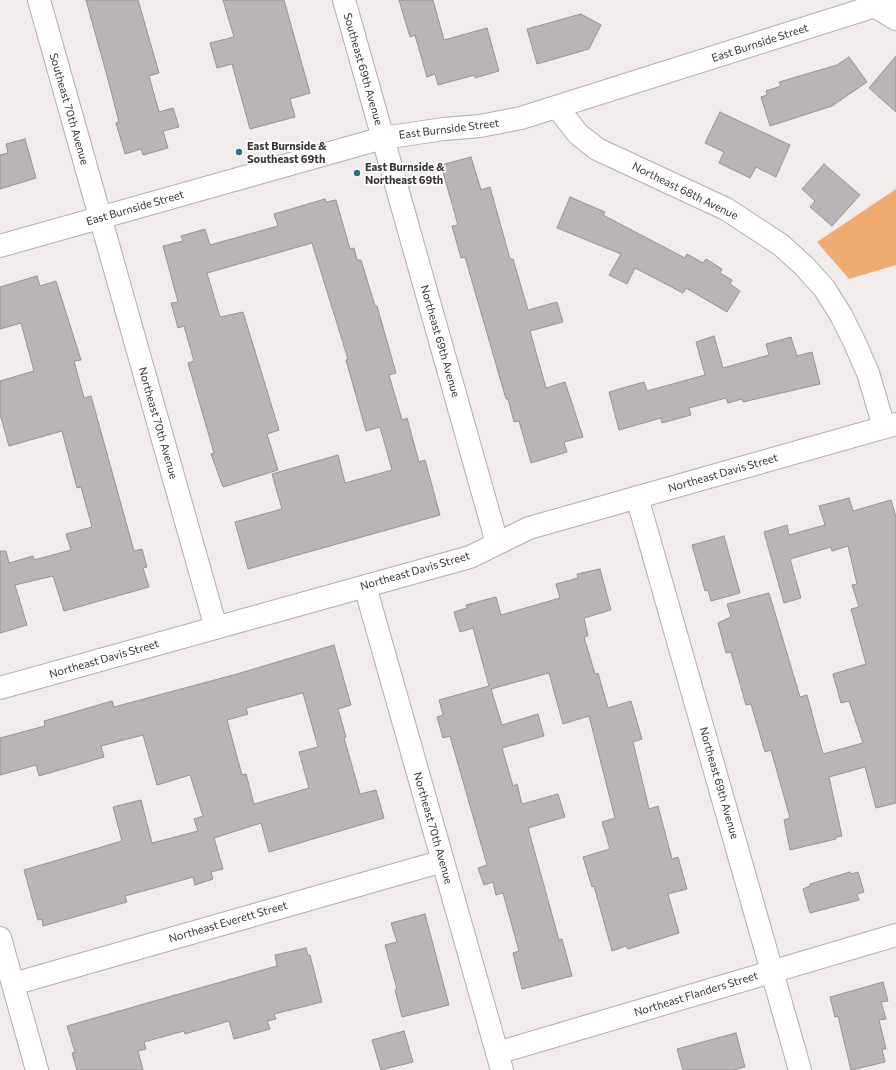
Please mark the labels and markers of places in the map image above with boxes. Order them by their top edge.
place label: East Burnside & Southeast 69th [247,139,327,165]
marker: East Burnside & Southeast 69th [234,147,244,157]
place label: East Burnside & Northeast 69th [365,160,445,186]
marker: East Burnside & Northeast 69th [352,168,362,178]

